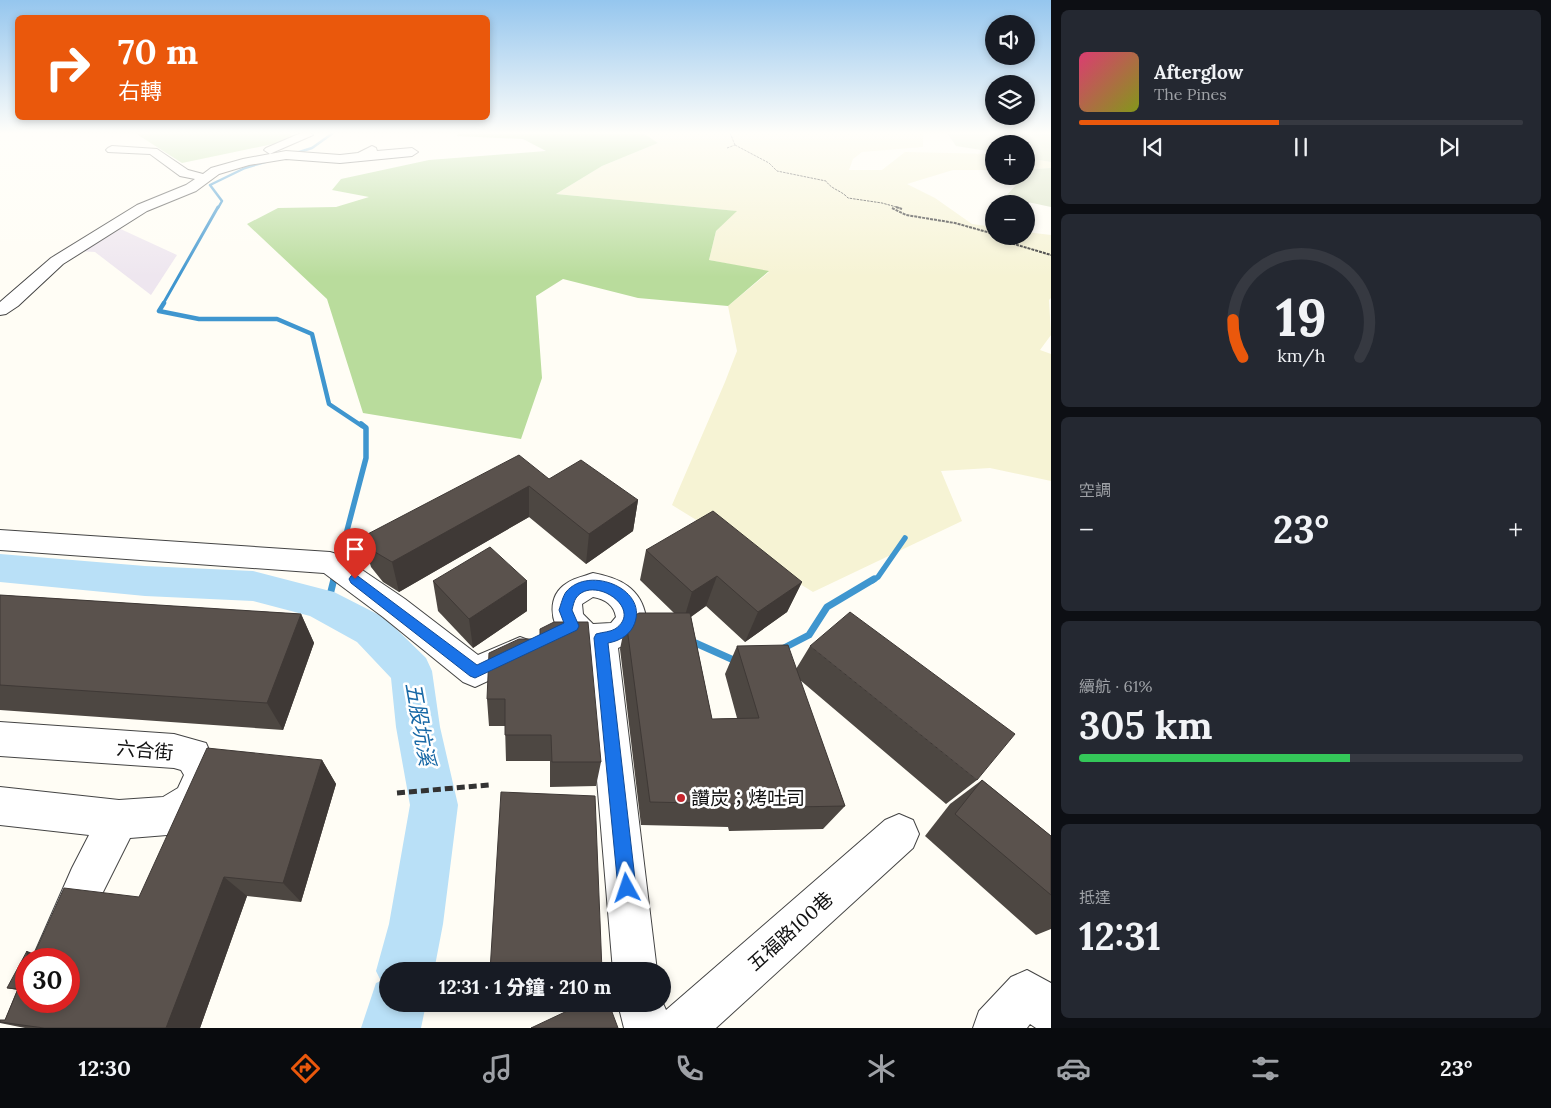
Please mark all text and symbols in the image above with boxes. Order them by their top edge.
map controls [985,15,1035,245]
button: sound [985,15,1035,65]
text: 70 m [118,29,198,74]
icon: right [35,35,100,100]
text: Afterglow [1154,60,1243,84]
button: layers [985,75,1035,125]
text: 右轉 [118,77,162,105]
text: The Pines [1154,84,1227,104]
icon: previous [1139,133,1167,161]
icon: pause [1287,133,1315,161]
icon: next [1435,133,1463,161]
button: + [985,135,1035,185]
button: − [985,195,1035,245]
text: 19 [1275,284,1327,350]
text: km/h [1277,344,1325,367]
text: 空調 [1079,480,1111,500]
text: 23° [1273,505,1329,553]
text: − [1079,512,1094,548]
text: + [1508,512,1523,548]
pin [334,528,376,579]
icon: arrive [341,535,369,563]
text: 續航 · 61% [1079,676,1152,696]
water label: 五股坑溪 [400,680,442,771]
text: 305 km [1079,701,1213,749]
street label: 六合街 [116,736,174,764]
place label: 讚炭；烤吐司 [691,786,805,810]
marker: 讚炭；烤吐司 [675,792,687,804]
position arrow [600,861,652,913]
street label: 五福路100巷 [742,886,838,976]
text: 抵達 [1079,887,1111,907]
text: 12:31 [1079,912,1161,960]
speed limit sign: 30 [15,948,80,1013]
text: 12:31 · 1 分鐘 · 210 m [439,975,611,999]
icon: directions [288,1051,323,1086]
icon: music [480,1051,515,1086]
icon: phone [672,1051,707,1086]
icon: climate [864,1051,899,1086]
icon: car [1056,1051,1091,1086]
icon: filters [1248,1051,1283,1086]
text: 12:30 [79,1054,131,1082]
text: 23° [1440,1054,1472,1082]

